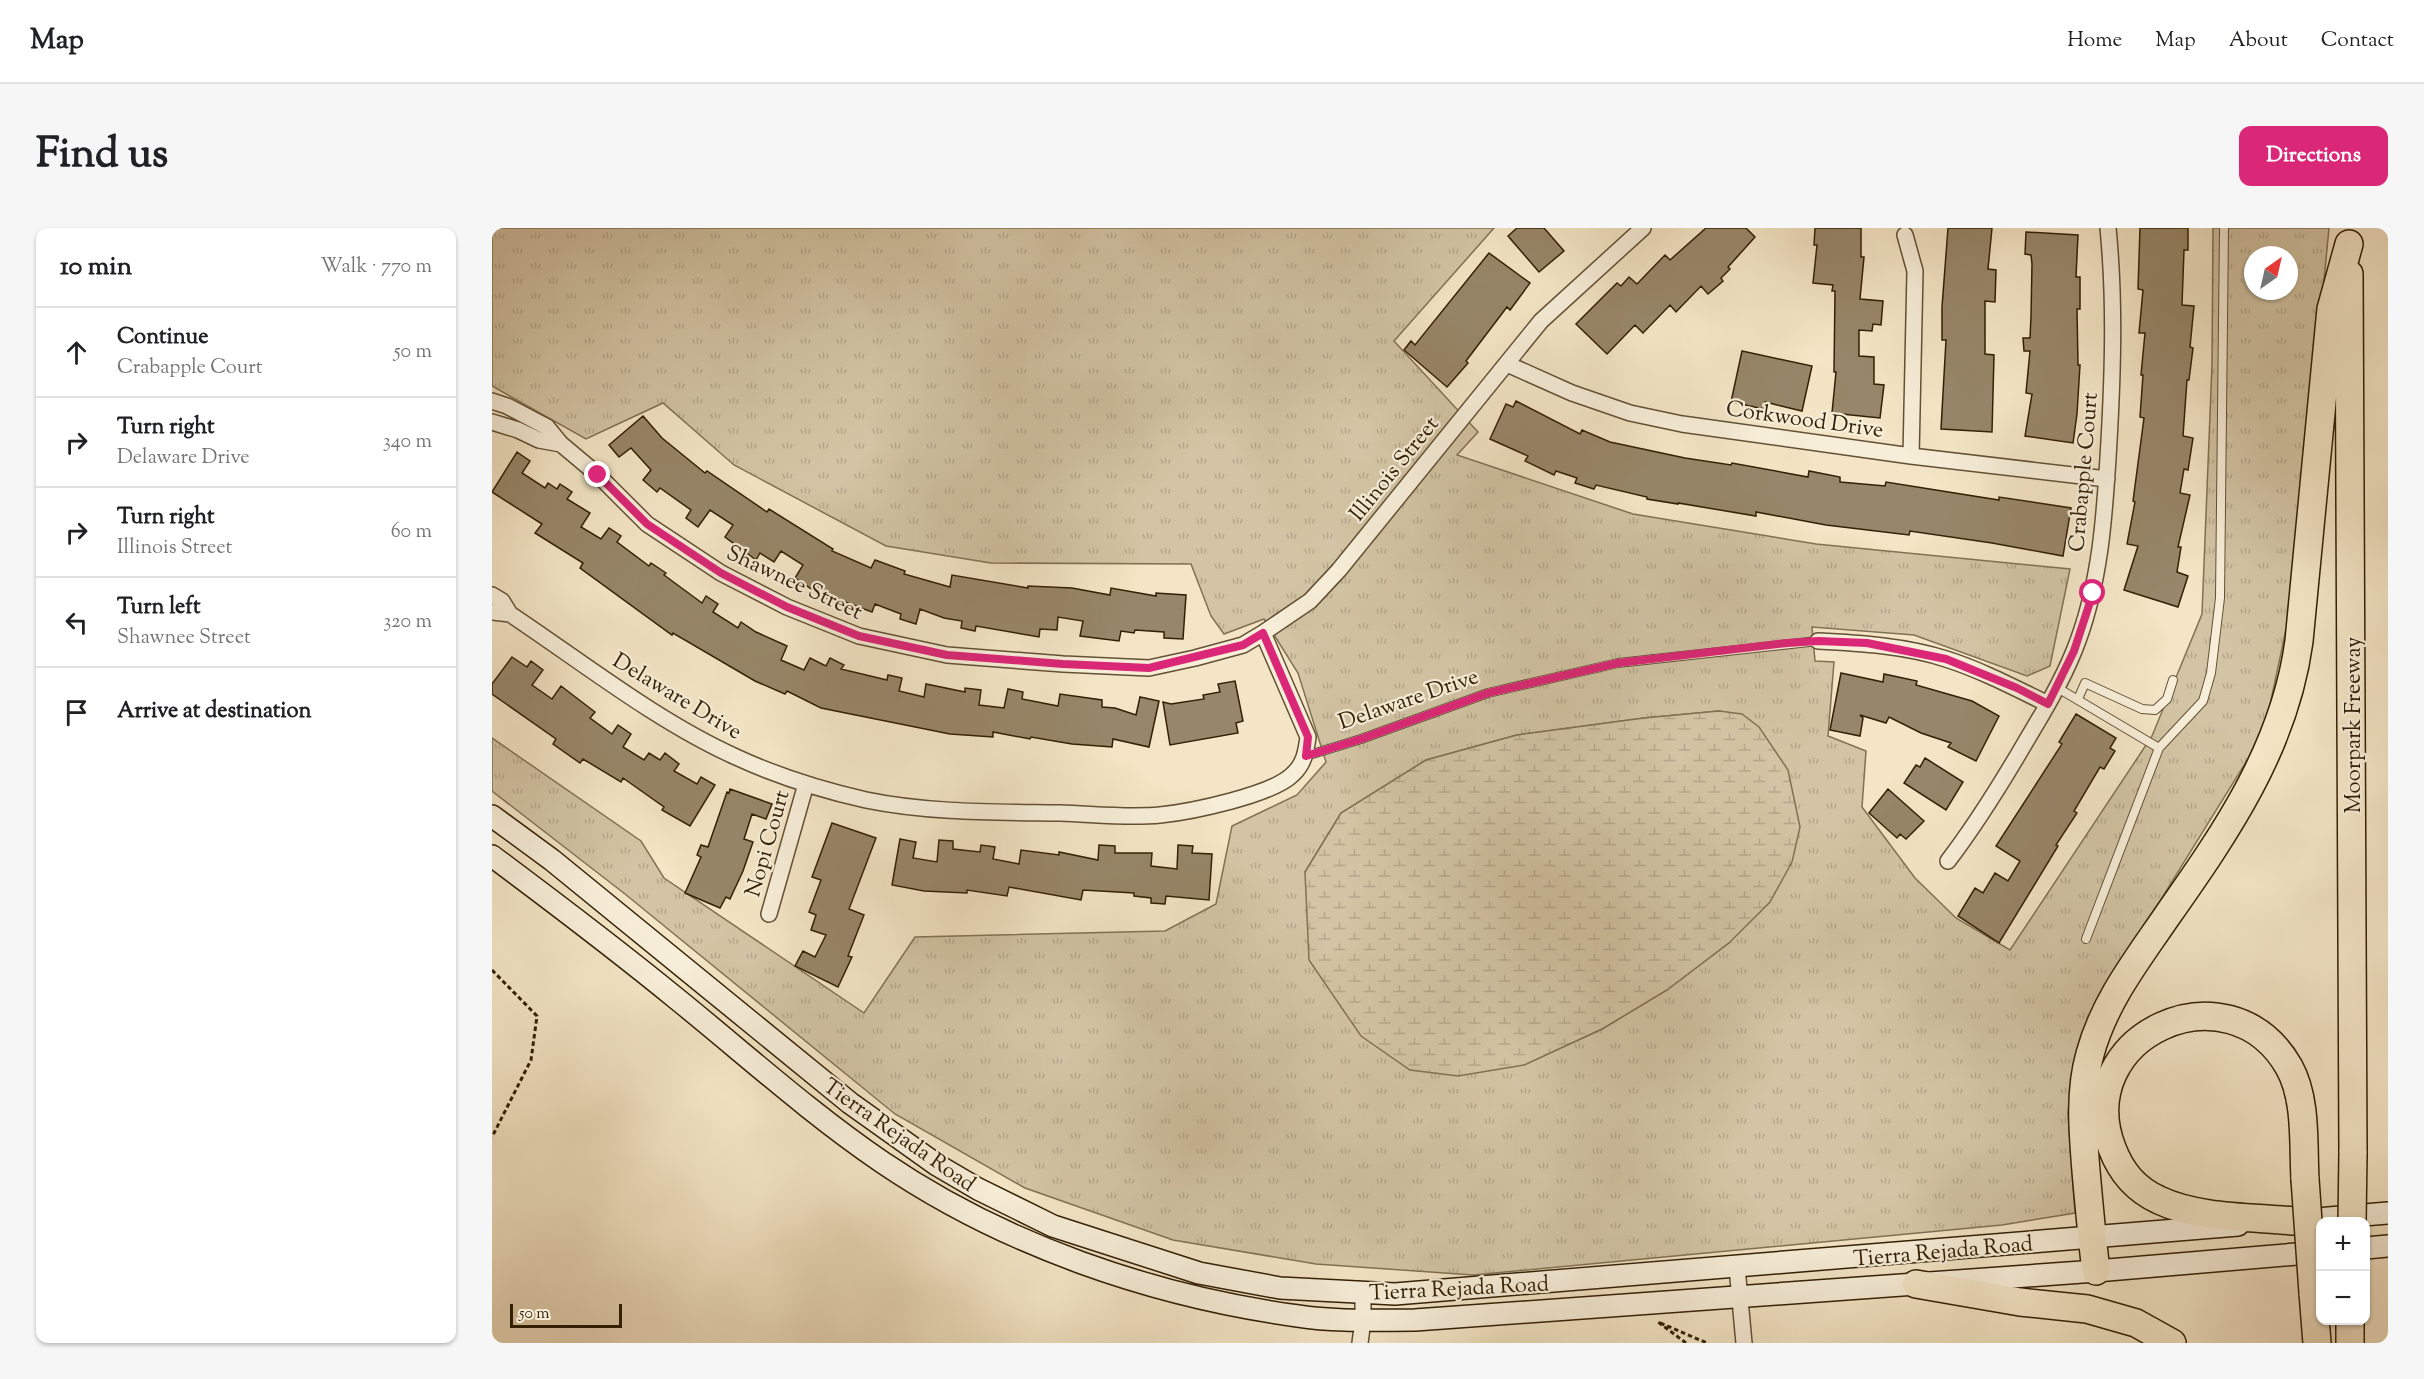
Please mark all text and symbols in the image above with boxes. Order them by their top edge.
text: Map [30,21,84,61]
text: Home [2067,26,2122,56]
text: Map [2155,26,2196,56]
text: About [2229,26,2288,56]
text: Contact [2321,26,2394,56]
text: Find us [36,126,168,186]
button: Directions [2239,126,2388,186]
north arrow [2244,246,2298,300]
text: 10 min [60,249,132,286]
text: Walk · 770 m [320,253,432,282]
text: Continue [117,322,208,354]
icon: ahead [60,336,93,369]
text: 50 m [394,338,432,367]
text: Crabapple Court [117,354,263,383]
street label: Crabapple Court [2062,391,2108,553]
street label: Corkwood Drive [1724,394,1885,448]
street label: Illinois Street [1343,410,1448,529]
text: Turn right [117,412,214,444]
icon: right [60,426,93,459]
text: 340 m [383,428,432,457]
text: Delaware Drive [117,444,250,473]
route end [584,461,610,487]
text: Turn right [117,502,214,534]
icon: right [60,516,93,549]
text: 60 m [391,518,432,547]
text: Illinois Street [117,534,232,563]
street label: Shawnee Street [720,538,868,630]
route start [2079,579,2105,605]
text: Turn left [117,592,200,624]
icon: left [60,606,93,639]
text: 320 m [383,608,432,637]
text: Shawnee Street [117,624,251,653]
street label: Moorpark Freeway [2339,637,2371,813]
street label: Delaware Drive [606,646,747,749]
street label: Delaware Drive [1335,662,1483,740]
icon: arrive [60,696,93,729]
text: Arrive at destination [117,696,312,728]
street label: Nopi Court [738,786,800,901]
street label: Tierra Rejada Road [815,1072,981,1201]
map controls [2316,1217,2370,1325]
button: + [2316,1217,2370,1271]
street label: Tierra Rejada Road [1852,1229,2034,1277]
street label: Tierra Rejada Road [1368,1269,1550,1311]
button: − [2316,1271,2370,1325]
scale bar [510,1301,622,1328]
text: 50 m [519,1303,550,1326]

